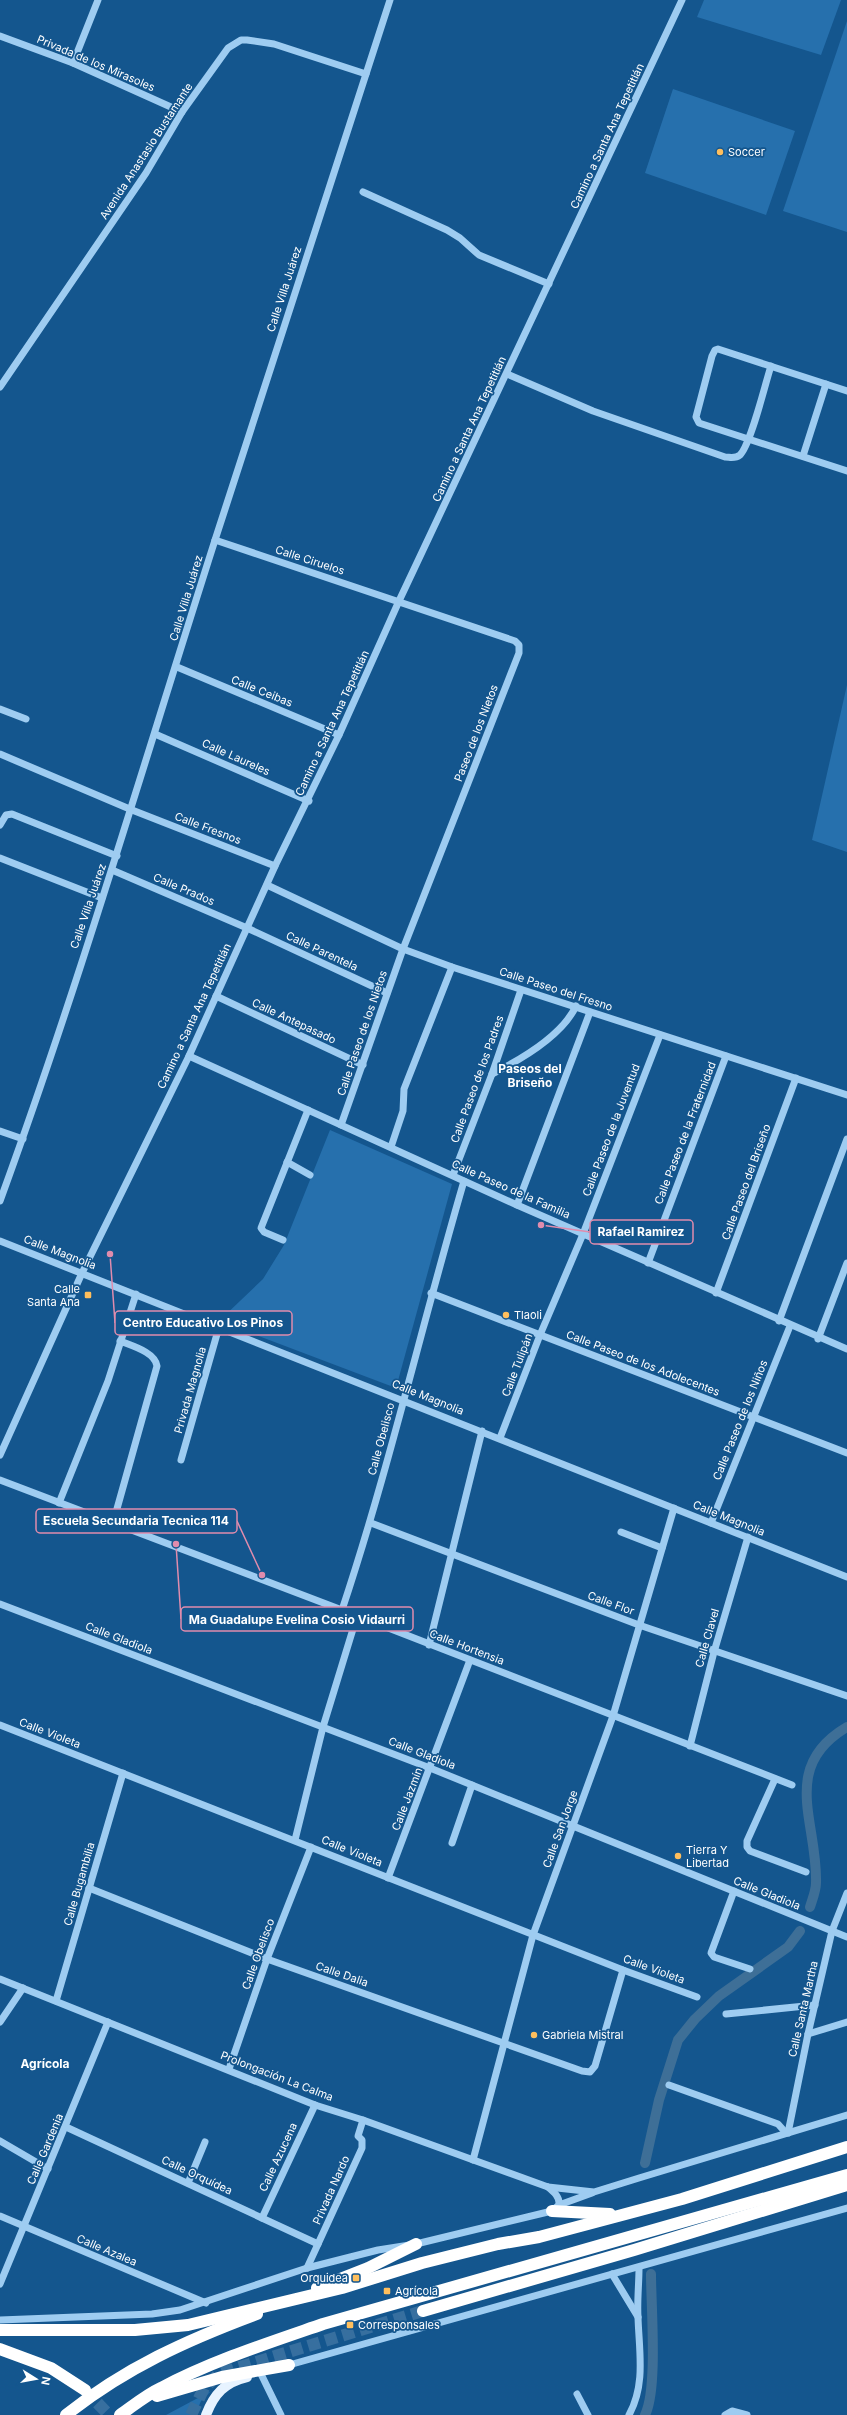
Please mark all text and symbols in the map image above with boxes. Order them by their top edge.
street label: Privada de los Mirasoles [35,32,157,94]
street label: Camino a Santa Ana Tepetitlán [567,61,647,211]
street label: Avenida Anastasio Bustamante [97,80,195,222]
place label: Soccer [728,145,765,159]
marker: Soccer [715,147,725,157]
street label: Calle Villa Juárez [264,244,304,334]
street label: Camino a Santa Ana Tepetitlán [429,354,509,504]
street label: Calle Ciruelos [274,542,347,578]
street label: Calle Villa Juárez [166,553,206,643]
street label: Camino a Santa Ana Tepetitlán [292,648,372,798]
street label: Calle Ceibas [229,672,295,710]
street label: Paseo de los Nietos [451,682,501,783]
street label: Calle Laureles [200,736,272,778]
street label: Calle Fresnos [173,809,244,847]
street label: Calle Villa Juárez [67,862,109,950]
street label: Calle Prados [151,870,217,908]
street label: Calle Parentela [284,928,360,974]
street label: Camino a Santa Ana Tepetitlán [154,941,234,1091]
street label: Calle Paseo del Fresno [497,964,615,1014]
street label: Calle Paseo de los Nietos [334,968,390,1098]
street label: Calle Antepasado [250,995,339,1047]
street label: Calle Paseo de los Padres [447,1013,507,1145]
street label: Calle Paseo de la Fraternidad [651,1060,719,1206]
district label: Paseos del Briseño [498,1061,562,1090]
street label: Calle Paseo de la Juventud [579,1062,643,1198]
street label: Calle Paseo del Briseño [718,1122,774,1242]
street label: Calle Paseo de la Familia [449,1156,573,1222]
callout: Rafael Ramirez [590,1220,693,1244]
text: Rafael Ramirez [598,1224,685,1239]
street label: Calle Magnolia [22,1232,98,1272]
place label: Calle Santa Ana [27,1282,80,1309]
marker: Calle Santa Ana [83,1290,93,1300]
place label: Tlaoli [514,1308,542,1322]
marker: Tlaoli [501,1310,511,1320]
callout: Centro Educativo Los Pinos [115,1311,292,1335]
text: Centro Educativo Los Pinos [123,1315,283,1330]
street label: Calle Paseo de los Adolecentes [564,1327,722,1399]
street label: Calle Tulipán [499,1331,535,1399]
street label: Privada Magnolia [171,1345,209,1435]
street label: Calle Paseo de los Niños [709,1358,771,1482]
street label: Calle Magnolia [390,1376,466,1418]
street label: Calle Obelisco [365,1401,398,1477]
street label: Calle Magnolia [691,1497,767,1539]
callout: Escuela Secundaria Tecnica 114 [36,1509,237,1533]
text: Escuela Secundaria Tecnica 114 [43,1513,229,1528]
street label: Calle Flor [586,1588,636,1618]
callout: Ma Guadalupe Evelina Cosio Vidaurri [181,1607,413,1631]
street label: Calle Clavel [692,1607,722,1669]
text: Ma Guadalupe Evelina Cosio Vidaurri [189,1612,405,1627]
street label: Calle Gladiola [83,1619,155,1657]
street label: Calle Hortensia [428,1626,506,1668]
street label: Calle Violeta [17,1715,83,1751]
street label: Calle Gladiola [386,1734,458,1772]
street label: Calle Jazmín [389,1766,425,1832]
street label: Calle San Jorge [539,1788,581,1870]
street label: Calle Violeta [319,1832,385,1870]
street label: Calle Bugambilia [60,1841,98,1927]
place label: Tierra Y Libertad [686,1843,729,1870]
marker: Tierra Y Libertad [673,1851,683,1861]
street label: Calle Gladiola [731,1873,803,1913]
street label: Calle Obelisco [239,1916,277,1991]
street label: Calle Violeta [621,1951,687,1987]
street label: Calle Dalia [314,1958,370,1990]
street label: Calle Santa Martha [785,1959,821,2059]
place label: Gabriela Mistral [542,2028,623,2042]
marker: Gabriela Mistral [529,2030,539,2040]
street label: Prolongación La Calma [219,2048,335,2104]
district label: Agrícola [20,2056,70,2071]
street label: Calle Gardenia [24,2111,66,2187]
street label: Calle Azucena [256,2120,300,2194]
street label: Calle Orquídea [159,2152,235,2198]
street label: Privada Nardo [310,2153,353,2227]
street label: Calle Azalea [75,2231,139,2269]
place label: Orquidea [300,2271,348,2285]
marker: Orquidea [351,2273,361,2283]
place label: Agrícola [395,2284,438,2298]
marker: Agrícola [382,2286,392,2296]
place label: Corresponsales [358,2318,440,2332]
marker: Corresponsales [345,2320,355,2330]
north arrow [16,2359,56,2399]
text: N [38,2375,53,2386]

